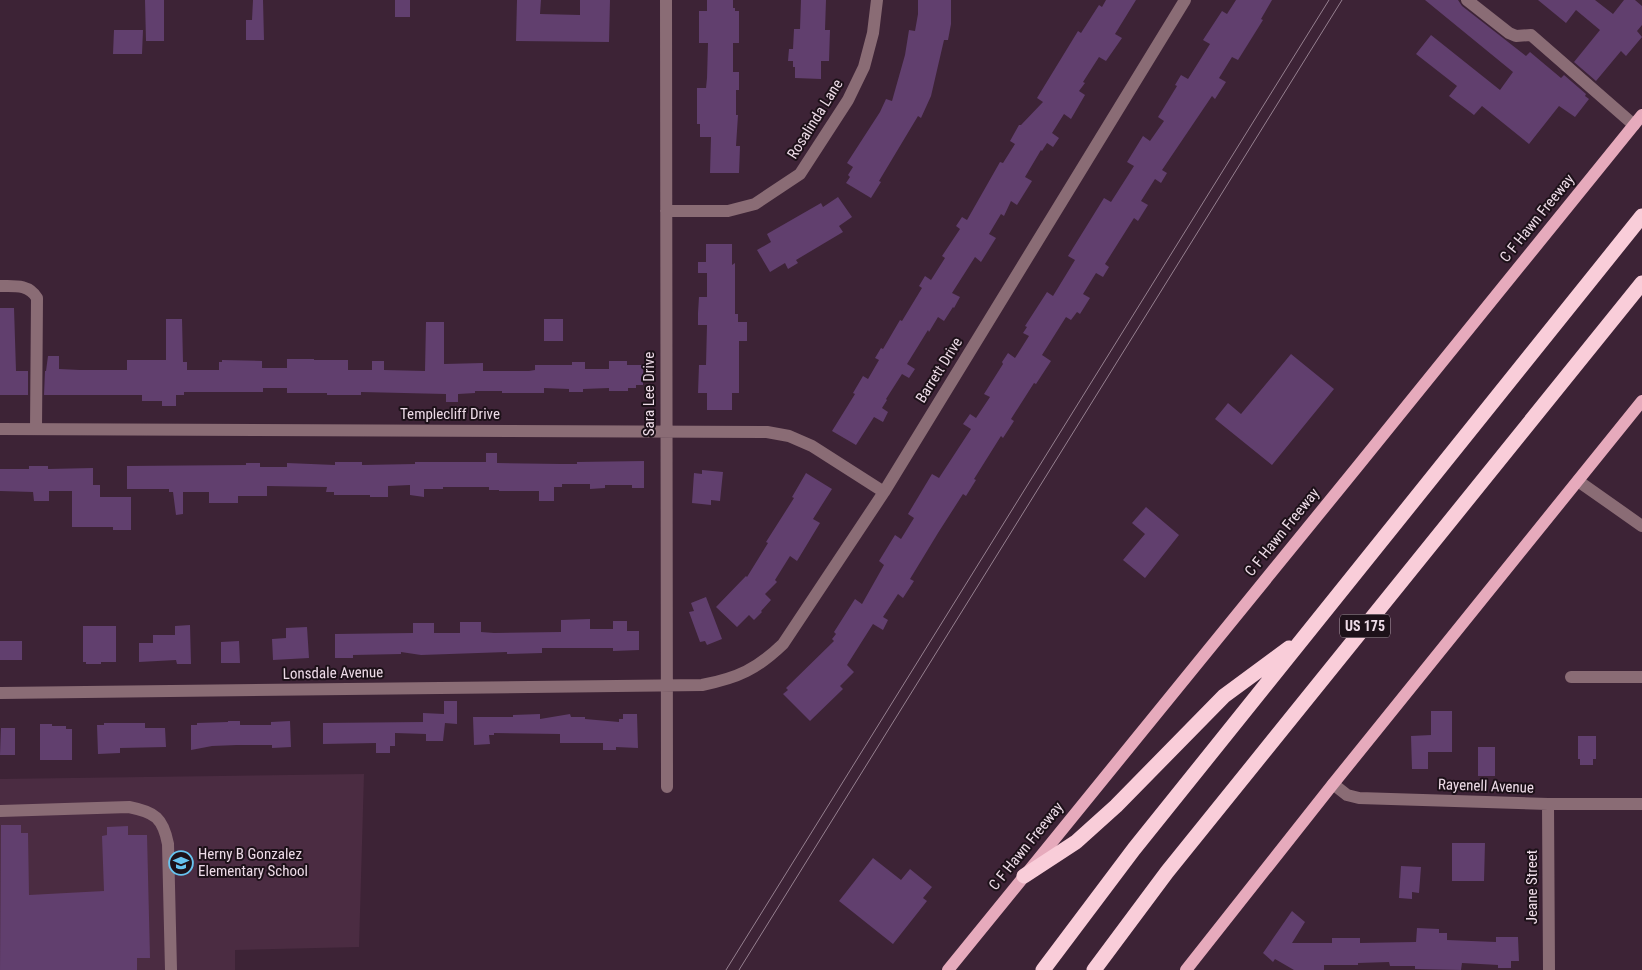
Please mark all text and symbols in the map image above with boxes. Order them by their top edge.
street label: Rosalinda Lane [783,76,847,162]
street label: C F Hawn Freeway [1496,170,1578,266]
street label: Barrett Drive [912,334,966,406]
street label: Sara Lee Drive [640,352,658,436]
street label: Templecliff Drive [400,405,500,423]
street label: C F Hawn Freeway [1241,484,1323,580]
road number: US 175 [1340,614,1390,638]
street label: Lonsdale Avenue [283,663,383,683]
street label: Rayenell Avenue [1438,775,1534,797]
street label: C F Hawn Freeway [985,798,1067,894]
place label: Herny B Gonzalez Elementary School [198,845,308,880]
school or university icon: Herny B Gonzalez Elementary School [168,850,194,876]
street label: Jeane Street [1523,850,1541,924]

